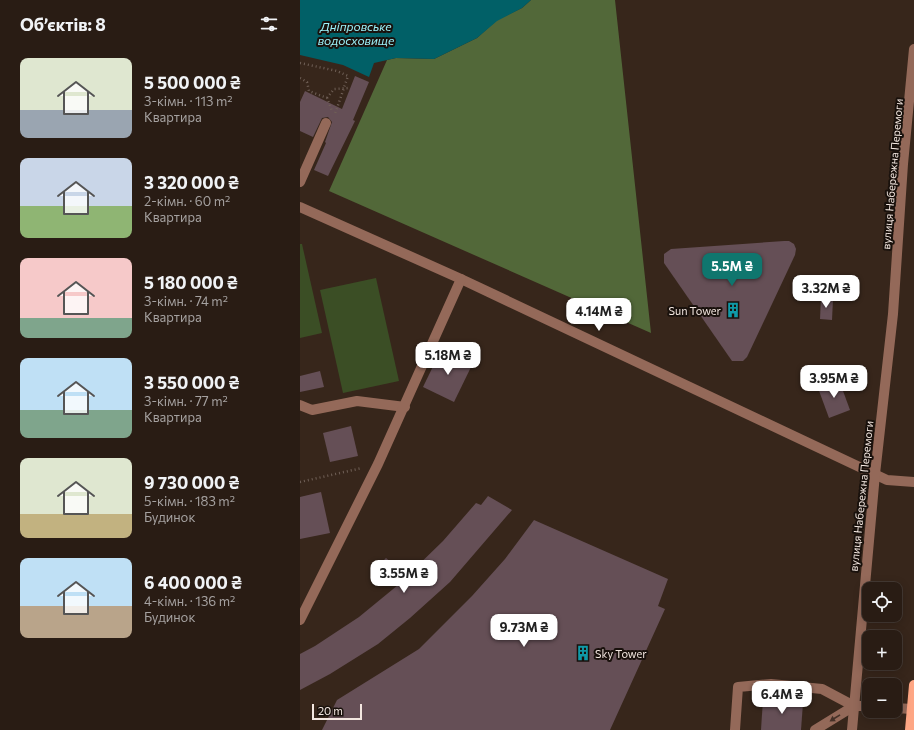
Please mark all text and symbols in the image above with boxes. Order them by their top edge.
icon: filters [258,13,280,35]
text: Об’єктів: 8 [20,14,106,35]
water label: Дніпровське водосховище [318,19,395,47]
text: 5 500 000 ₴ [144,72,241,93]
icon: home [52,74,100,122]
text: 3-кімн. · 113 m² [144,93,233,109]
street label: вулиця Набережна Перемоги [879,98,905,250]
text: Квартира [144,109,202,125]
text: 3 320 000 ₴ [144,172,239,193]
icon: home [52,174,100,222]
text: 2-кімн. · 60 m² [144,193,230,209]
text: Квартира [144,209,202,225]
pin: 5.5M ₴ [699,253,765,287]
text: 5.5M ₴ [711,258,753,274]
text: 5 180 000 ₴ [144,272,238,293]
icon: home [52,274,100,322]
pin: 3.32M ₴ [789,275,863,309]
text: 3.32M ₴ [802,280,850,296]
text: 3-кімн. · 74 m² [144,293,228,309]
pin: 4.14M ₴ [562,298,636,332]
building icon: Sun Tower [724,301,742,319]
text: 4.14M ₴ [575,303,623,319]
place label: Sun Tower [669,304,722,317]
text: Квартира [144,309,202,325]
pin: 5.18M ₴ [411,342,485,376]
text: 5.18M ₴ [425,347,471,363]
pin: 3.95M ₴ [797,365,871,399]
text: 3.95M ₴ [809,370,859,386]
text: 3 550 000 ₴ [144,372,239,393]
icon: home [52,374,100,422]
text: 3-кімн. · 77 m² [144,393,228,409]
text: Квартира [144,409,202,425]
street label: вулиця Набережна Перемоги [847,420,875,572]
text: 9 730 000 ₴ [144,472,239,493]
icon: home [52,474,100,522]
text: 5-кімн. · 183 m² [144,493,235,509]
text: Будинок [144,509,195,525]
pin: 3.55M ₴ [367,560,441,594]
text: 3.55M ₴ [379,565,429,581]
text: 6 400 000 ₴ [144,572,242,593]
icon: home [52,574,100,622]
map controls [862,582,902,718]
button: locate [862,582,902,622]
text: 4-кімн. · 136 m² [144,593,235,609]
text: Будинок [144,609,195,625]
pin: 9.73M ₴ [487,614,561,648]
text: 9.73M ₴ [499,619,549,635]
button: + [862,630,902,670]
building icon: Sky Tower [574,644,592,662]
place label: Sky Tower [595,647,647,660]
button: − [862,678,902,718]
pin: 6.4M ₴ [749,681,815,715]
text: 6.4M ₴ [761,686,803,702]
scale bar [312,702,362,721]
text: 20 m [318,704,343,717]
one-way arrow [829,715,841,722]

